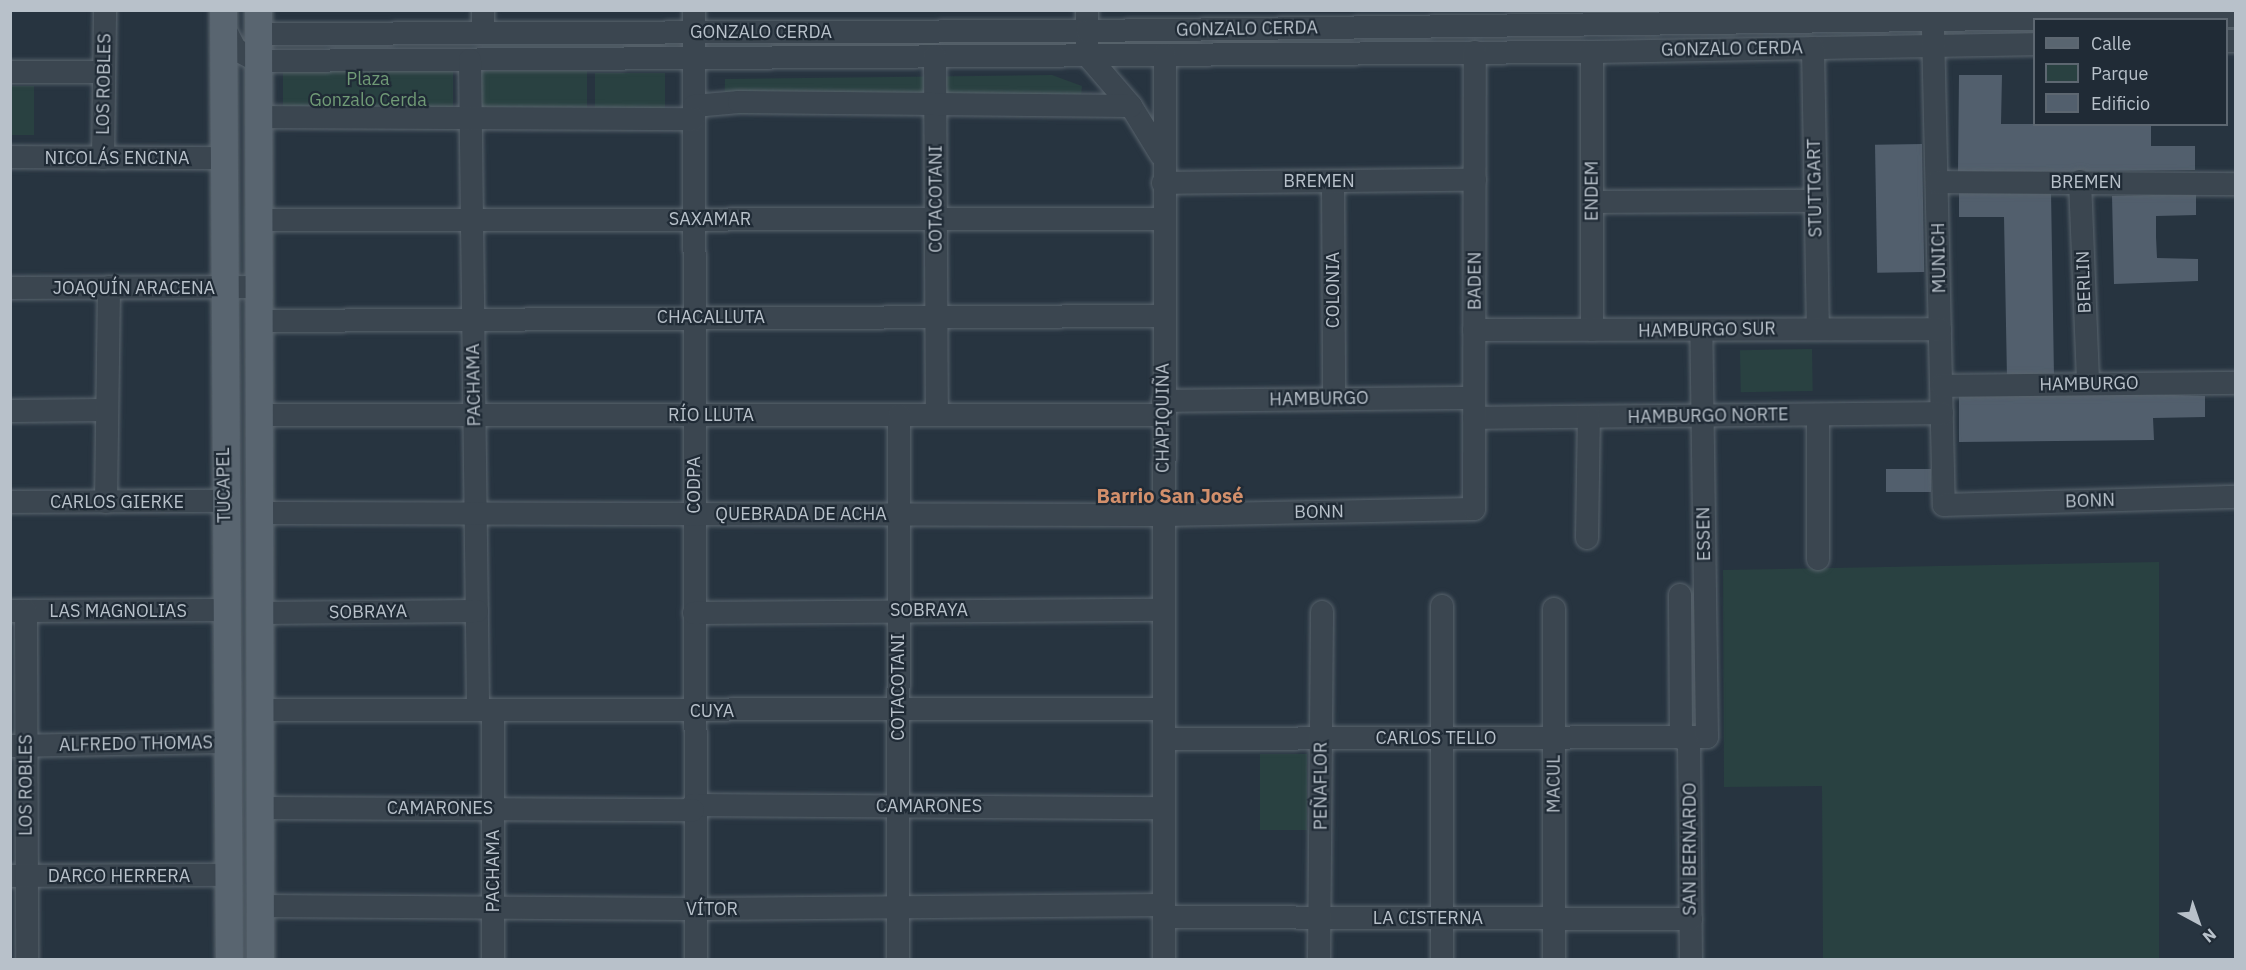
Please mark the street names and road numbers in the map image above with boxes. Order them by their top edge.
street label: GONZALO CERDA [1176,17,1318,41]
street label: GONZALO CERDA [690,21,832,43]
street label: LOS ROBLES [92,33,116,135]
street label: GONZALO CERDA [1661,37,1803,61]
street label: STUTTGART [1803,138,1827,238]
street label: COTACOTANI [925,145,947,253]
street label: NICOLÁS ENCINA [44,147,190,169]
street label: ENDEM [1581,161,1603,221]
street label: BREMEN [1283,170,1355,192]
street label: BREMEN [2050,171,2122,193]
street label: SAXAMAR [669,208,751,230]
street label: MUNICH [1928,222,1950,294]
street label: BERLIN [2072,250,2096,314]
street label: COLONIA [1322,252,1344,328]
street label: BADEN [1464,252,1486,310]
street label: JOAQUÍN ARACENA [53,277,215,299]
street label: CHACALLUTA [657,306,765,328]
street label: HAMBURGO SUR [1638,318,1776,342]
street label: PACHAMA [462,343,486,427]
street label: CHAPIQUIÑA [1152,363,1174,473]
street label: HAMBURGO [2039,372,2139,396]
street label: HAMBURGO [1269,387,1369,411]
street label: RÍO LLUTA [668,404,754,426]
street label: HAMBURGO NORTE [1627,404,1789,428]
street label: TUCAPEL [213,447,235,523]
street label: CODPA [683,456,705,514]
street label: BONN [2065,489,2115,513]
street label: CARLOS GIERKE [50,491,184,513]
street label: BONN [1294,501,1344,523]
street label: QUEBRADA DE ACHA [715,503,887,525]
street label: ESSEN [1693,507,1715,561]
street label: SOBRAYA [890,599,968,621]
street label: LAS MAGNOLIAS [49,600,187,622]
street label: SOBRAYA [329,601,407,623]
street label: COTACOTANI [887,633,909,741]
street label: CUYA [690,700,734,722]
street label: CARLOS TELLO [1375,727,1497,749]
street label: ALFREDO THOMAS [59,732,213,756]
street label: LOS ROBLES [15,734,37,836]
street label: PEÑAFLOR [1310,742,1332,830]
street label: MACUL [1543,755,1565,813]
street label: SAN BERNARDO [1679,782,1701,916]
street label: CAMARONES [876,795,982,817]
street label: CAMARONES [387,797,493,819]
street label: PACHAMA [482,830,504,912]
street label: DARCO HERRERA [48,865,190,887]
street label: VÍTOR [686,898,738,920]
street label: LA CISTERNA [1373,907,1483,929]

